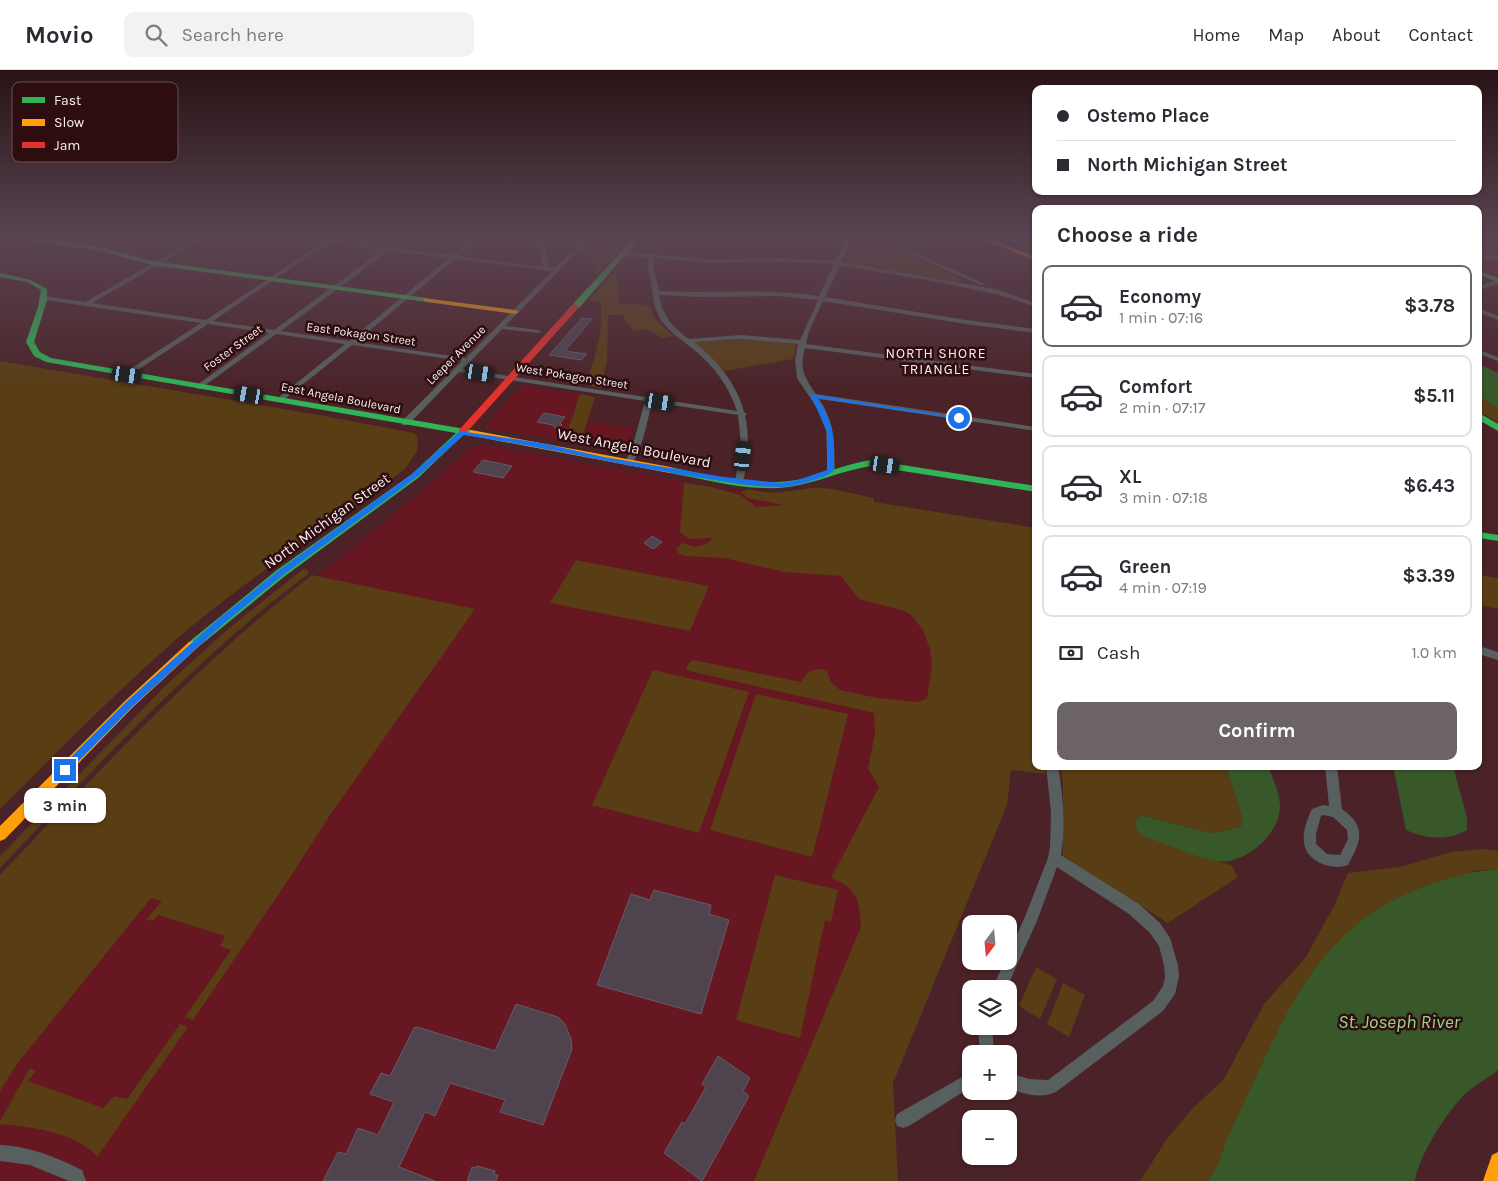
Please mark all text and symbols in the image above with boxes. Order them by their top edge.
search box [124,12,474,57]
text: Movio [25,21,94,49]
icon: search [142,21,170,49]
text: Search here [182,24,284,46]
text: Home [1192,24,1240,46]
text: Map [1268,24,1304,46]
text: About [1332,24,1381,46]
text: Contact [1409,24,1473,46]
legend [12,82,178,162]
text: Fast [54,92,81,109]
text: Ostemo Place [1087,105,1209,127]
text: Slow [54,114,84,131]
text: Jam [54,137,80,154]
text: North Michigan Street [1087,154,1287,176]
text: Choose a ride [1057,222,1198,248]
icon: car [1059,284,1104,329]
text: Economy [1119,286,1201,308]
text: $3.78 [1404,295,1455,317]
text: 1 min · 07:16 [1119,308,1203,327]
street label: East Pokagon Street [306,319,417,349]
street label: Foster Street [201,322,266,374]
street label: Leeper Avenue [424,323,488,387]
district label: NORTH SHORE TRIANGLE [885,345,987,378]
street label: West Pokagon Street [515,360,629,392]
car [464,363,495,383]
car [111,365,142,385]
icon: car [1059,374,1104,419]
text: Comfort [1119,376,1193,398]
street label: East Angela Boulevard [280,380,402,416]
car [232,385,265,405]
text: $5.11 [1413,385,1455,407]
car [644,392,675,412]
text: 2 min · 07:17 [1119,398,1205,417]
route start [948,407,970,429]
street label: West Angela Boulevard [556,424,712,472]
car [733,440,752,472]
car [869,455,900,475]
icon: car [1059,464,1104,509]
text: XL [1119,466,1141,488]
street label: North Michigan Street [261,469,394,573]
text: $6.43 [1403,475,1455,497]
text: 3 min · 07:18 [1119,488,1208,507]
icon: car [1059,554,1104,599]
text: Green [1119,556,1171,578]
text: $3.39 [1403,565,1455,587]
text: 4 min · 07:19 [1119,578,1207,597]
icon: cash [1057,639,1085,667]
text: Cash [1097,642,1141,664]
text: 1.0 km [1412,643,1457,662]
button: Confirm [1057,702,1457,760]
route end [54,759,76,781]
callout: 3 min [24,788,106,822]
text: 3 min [43,796,87,815]
north arrow [962,915,1018,970]
map controls [962,915,1017,1165]
button: layers [962,980,1017,1035]
water label: St. Joseph River [1338,1011,1461,1033]
button: + [962,1045,1017,1100]
button: − [962,1110,1017,1165]

